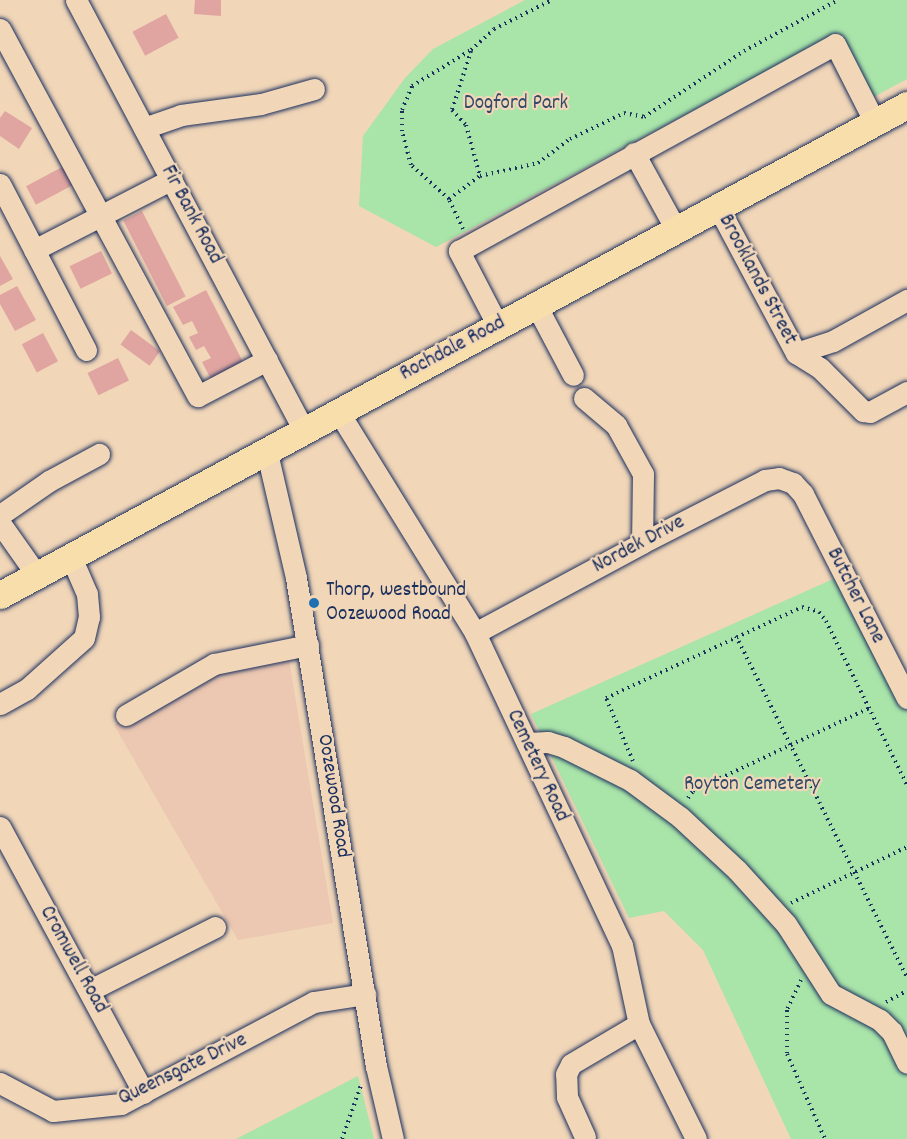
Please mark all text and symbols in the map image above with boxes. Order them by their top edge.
park label: Dogford Park [464,91,568,117]
street label: Fir Bank Road [155,161,227,269]
street label: Brooklands Street [712,210,802,350]
street label: Rochdale Road [396,311,510,387]
street label: Nordek Drive [589,510,689,580]
street label: Butcher Lane [820,544,890,648]
place label: Thorp, westbound Oozewood Road [326,578,466,628]
marker: Thorp, westbound Oozewood Road [307,596,321,610]
street label: Cemetery Road [500,706,574,826]
street label: Oozewood Road [311,732,355,860]
park label: Royton Cemetery [684,772,820,798]
street label: Cromwell Road [33,902,113,1018]
street label: Queensgate Drive [115,1028,251,1112]

